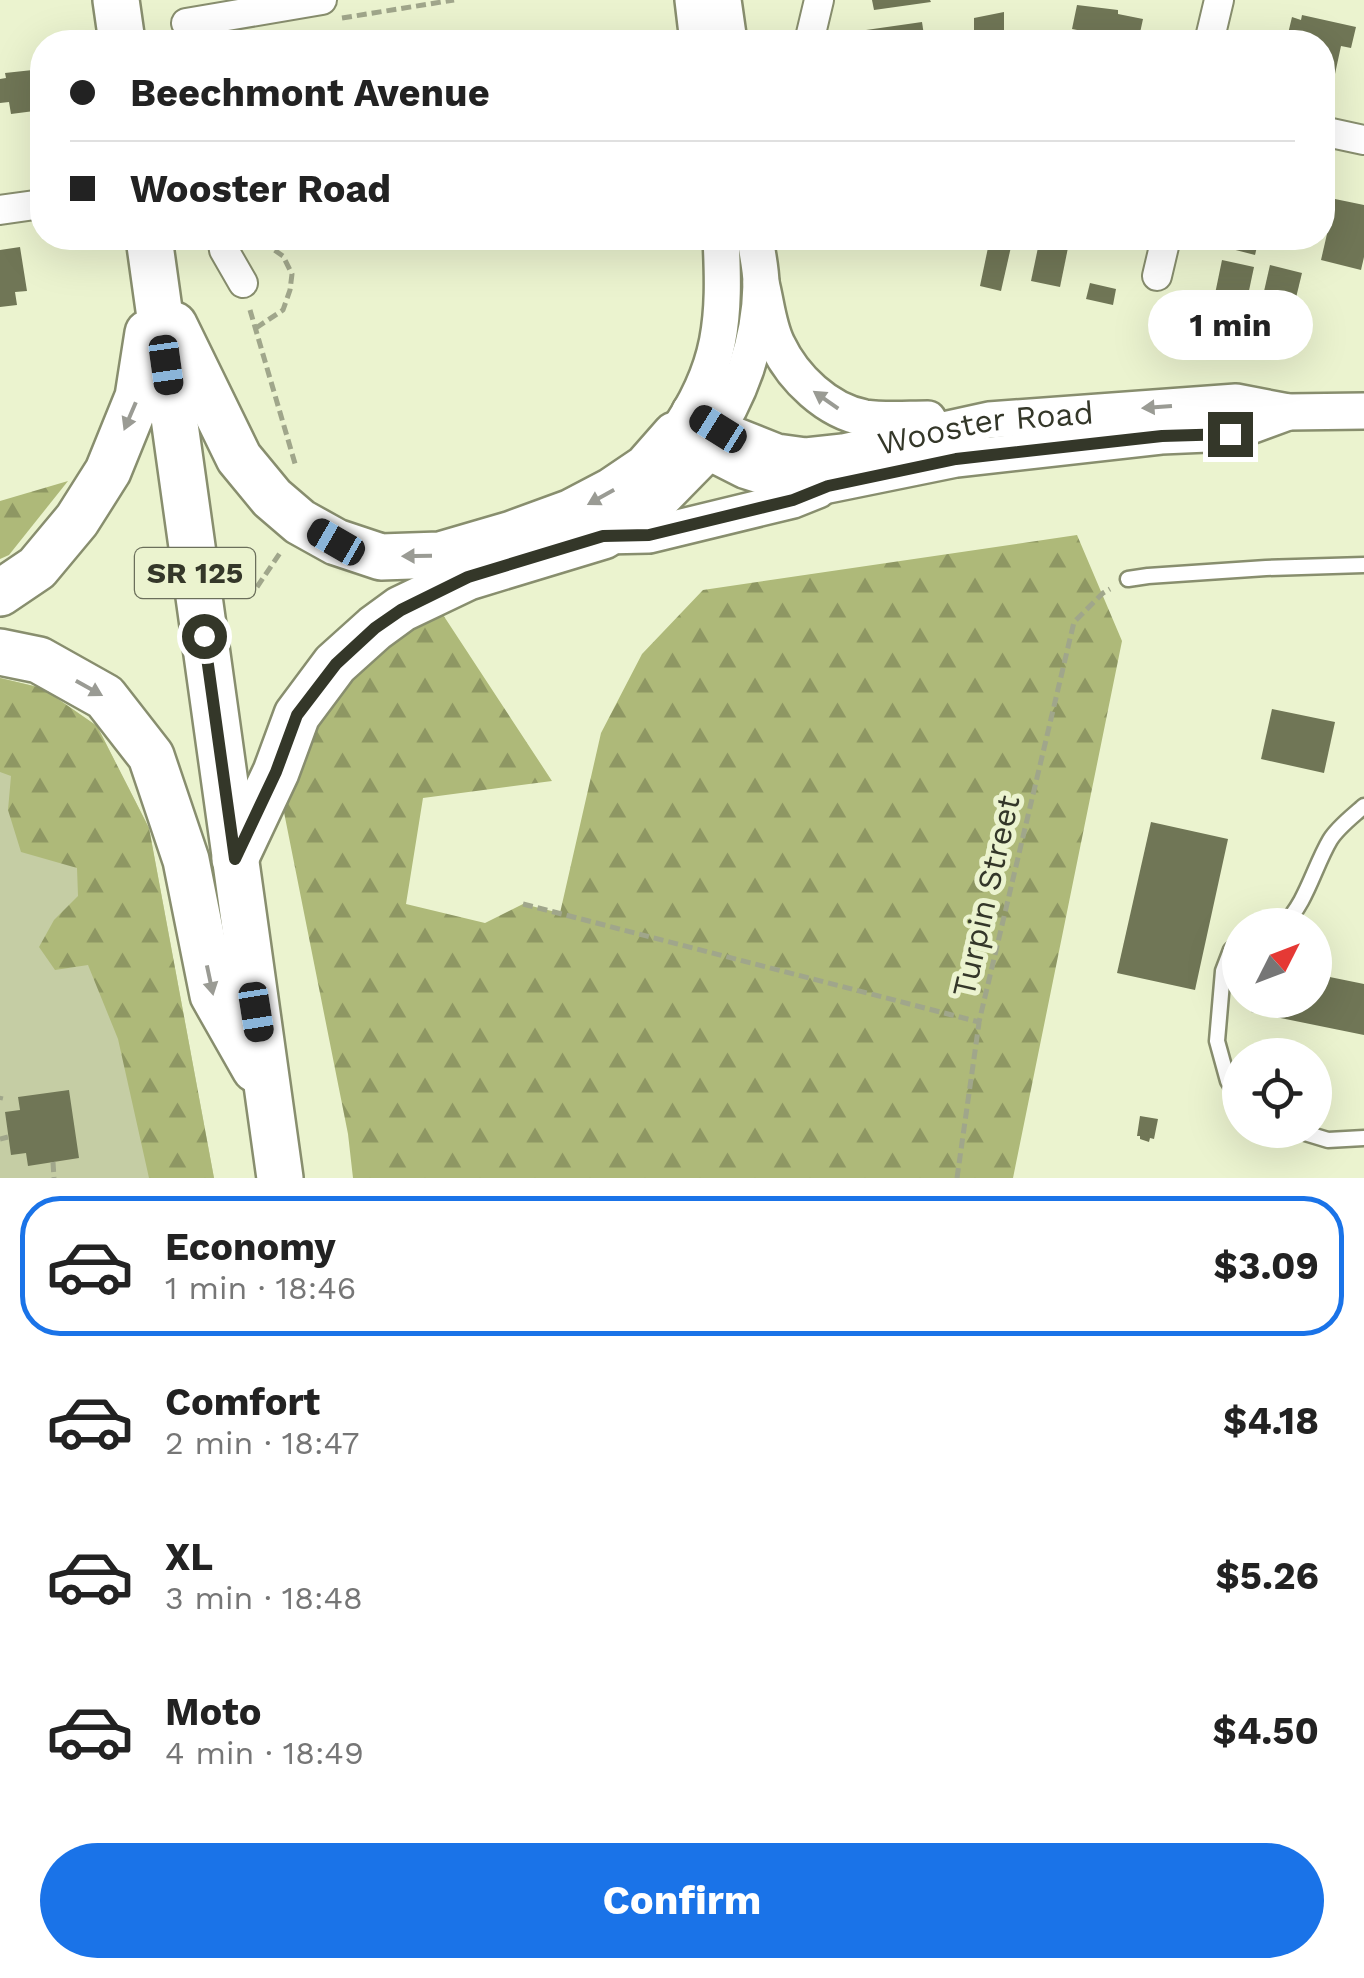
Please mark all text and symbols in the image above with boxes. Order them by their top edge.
text: Beechmont Avenue [130,71,490,115]
text: Wooster Road [130,167,391,211]
callout: 1 min [1148,289,1312,359]
text: 1 min [1189,306,1272,344]
car [147,333,185,397]
one-way arrow [813,391,840,410]
street label: Wooster Road [874,393,1095,463]
car [685,400,751,458]
one-way arrow [1141,400,1173,416]
one-way arrow [122,402,138,432]
route end [1208,412,1253,457]
one-way arrow [587,487,615,505]
car [303,514,369,570]
road number: SR 125 [135,548,255,598]
one-way arrow [401,548,433,564]
route start [182,614,227,659]
one-way arrow [75,679,104,696]
street label: Turpin Street [944,792,1028,1000]
north arrow [1222,908,1332,1018]
map controls [1222,908,1332,1148]
one-way arrow [203,965,219,996]
car [236,980,276,1044]
button: locate [1222,1038,1332,1148]
icon: car [45,1221,135,1311]
text: Economy [165,1225,336,1269]
text: $3.09 [1214,1244,1319,1288]
text: 1 min · 18:46 [165,1269,356,1307]
icon: car [45,1376,135,1466]
text: Comfort [165,1380,320,1424]
text: $4.18 [1223,1399,1319,1443]
text: 2 min · 18:47 [165,1424,359,1462]
icon: car [45,1531,135,1621]
text: XL [165,1535,213,1579]
text: $5.26 [1215,1554,1319,1598]
text: 3 min · 18:48 [165,1579,363,1617]
icon: car [45,1686,135,1776]
text: Moto [165,1690,261,1734]
text: $4.50 [1213,1709,1319,1753]
text: 4 min · 18:49 [165,1734,364,1772]
button: Confirm [40,1843,1324,1958]

